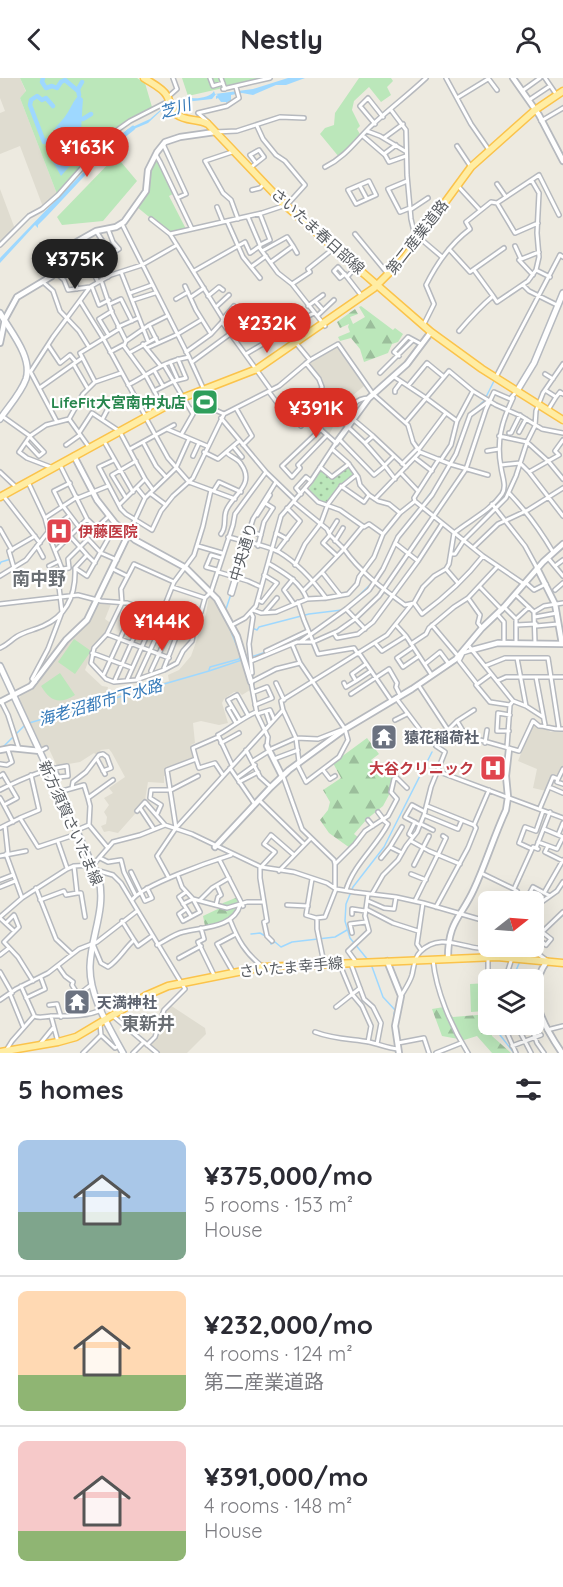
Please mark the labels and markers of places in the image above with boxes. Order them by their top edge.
pin: ¥163K [45,127,129,178]
pin: ¥375K [33,239,117,290]
pin: ¥232K [225,303,309,354]
sports icon: LifeFit大宮南中丸店 [190,387,220,417]
pin: ¥391K [274,388,358,439]
place label: LifeFit大宮南中丸店 [51,393,186,412]
hospital icon: 伊藤医院 [44,516,74,546]
place label: 伊藤医院 [78,522,138,541]
pin: ¥144K [120,601,204,652]
temple icon: 猿花稲荷社 [369,722,399,752]
place label: 猿花稲荷社 [404,728,479,747]
hospital icon: 大谷クリニック [478,753,508,783]
place label: 大谷クリニック [369,759,474,778]
temple icon: 天満神社 [62,987,92,1017]
place label: 天満神社 [97,993,157,1012]

